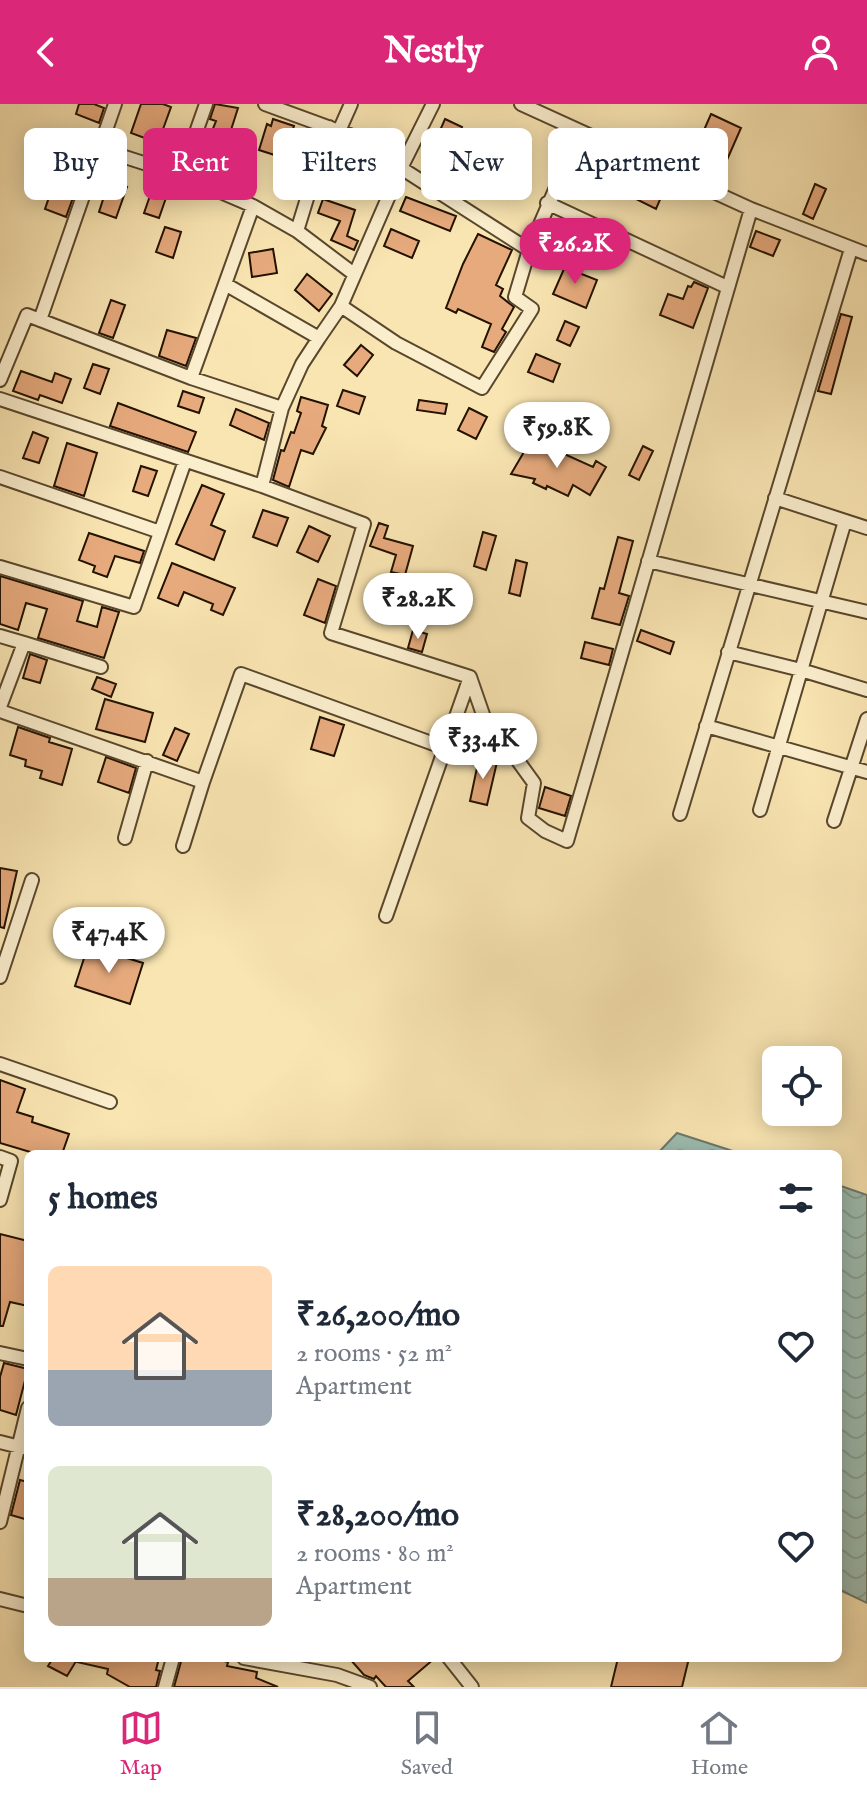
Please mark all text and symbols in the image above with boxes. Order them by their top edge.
text: Nestly [384,29,483,75]
icon: back [24,30,68,74]
icon: person [799,30,843,74]
chip: Buy [24,128,127,200]
chip: Rent [143,128,257,200]
chip: Filters [273,128,405,200]
chip: New [421,128,532,200]
chip: Apartment [548,128,728,200]
pin: ₹26.2K [510,218,640,286]
text: ₹26.2K [538,227,612,260]
pin: ₹59.8K [492,402,622,470]
text: ₹59.8K [522,411,592,444]
pin: ₹28.2K [353,573,483,641]
text: ₹28.2K [381,582,455,615]
pin: ₹33.4K [418,713,548,781]
text: ₹33.4K [447,722,519,755]
pin: ₹47.4K [44,907,174,975]
text: ₹47.4K [71,916,147,949]
map controls [762,1046,842,1126]
button: locate [762,1046,842,1126]
icon: filters [774,1176,818,1220]
text: 5 homes [48,1177,158,1220]
text: ₹26,200/mo [296,1294,460,1337]
icon: home [112,1298,208,1394]
icon: heart [774,1324,818,1368]
text: 2 rooms · 52 m² [296,1337,452,1370]
text: Apartment [296,1370,412,1403]
text: ₹28,200/mo [296,1494,459,1537]
icon: home [112,1498,208,1594]
icon: heart [774,1524,818,1568]
text: 2 rooms · 80 m² [296,1537,454,1570]
text: Apartment [296,1570,412,1603]
tab: Map [119,1706,163,1782]
tab: Saved [401,1706,453,1782]
tab: Home [691,1706,748,1782]

